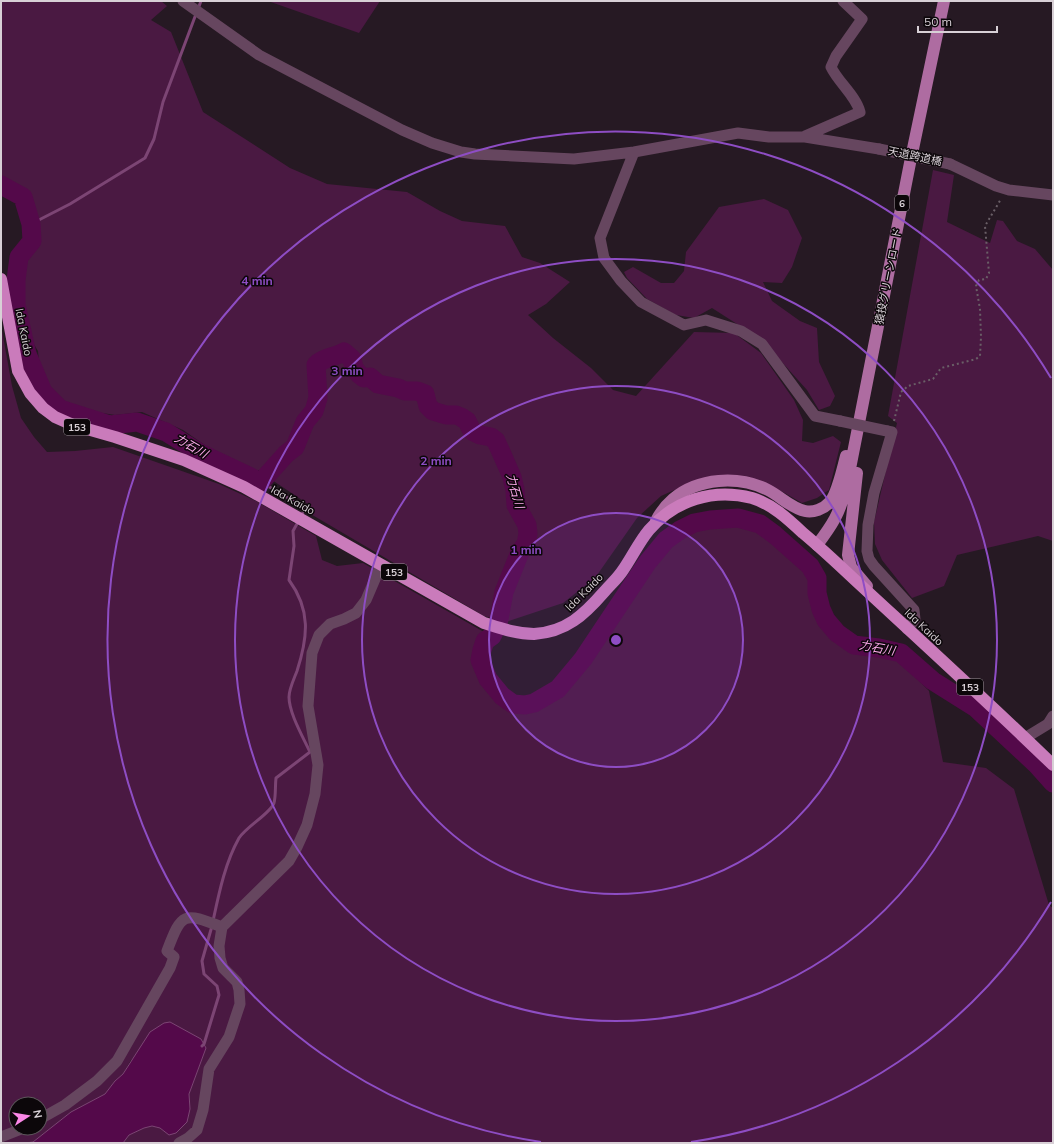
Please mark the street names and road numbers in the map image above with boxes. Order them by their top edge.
street label: 天道跨道橋 [887,143,943,169]
road number: 6 [895,195,909,211]
street label: 猿投グリーンロード [872,226,904,326]
street label: Ida Kaido [13,307,35,357]
road number: 153 [64,419,90,435]
street label: Ida Kaido [269,482,317,518]
road number: 153 [381,564,407,580]
street label: Ida Kaido [562,570,606,614]
street label: Ida Kaido [902,606,946,648]
road number: 153 [957,679,983,695]

